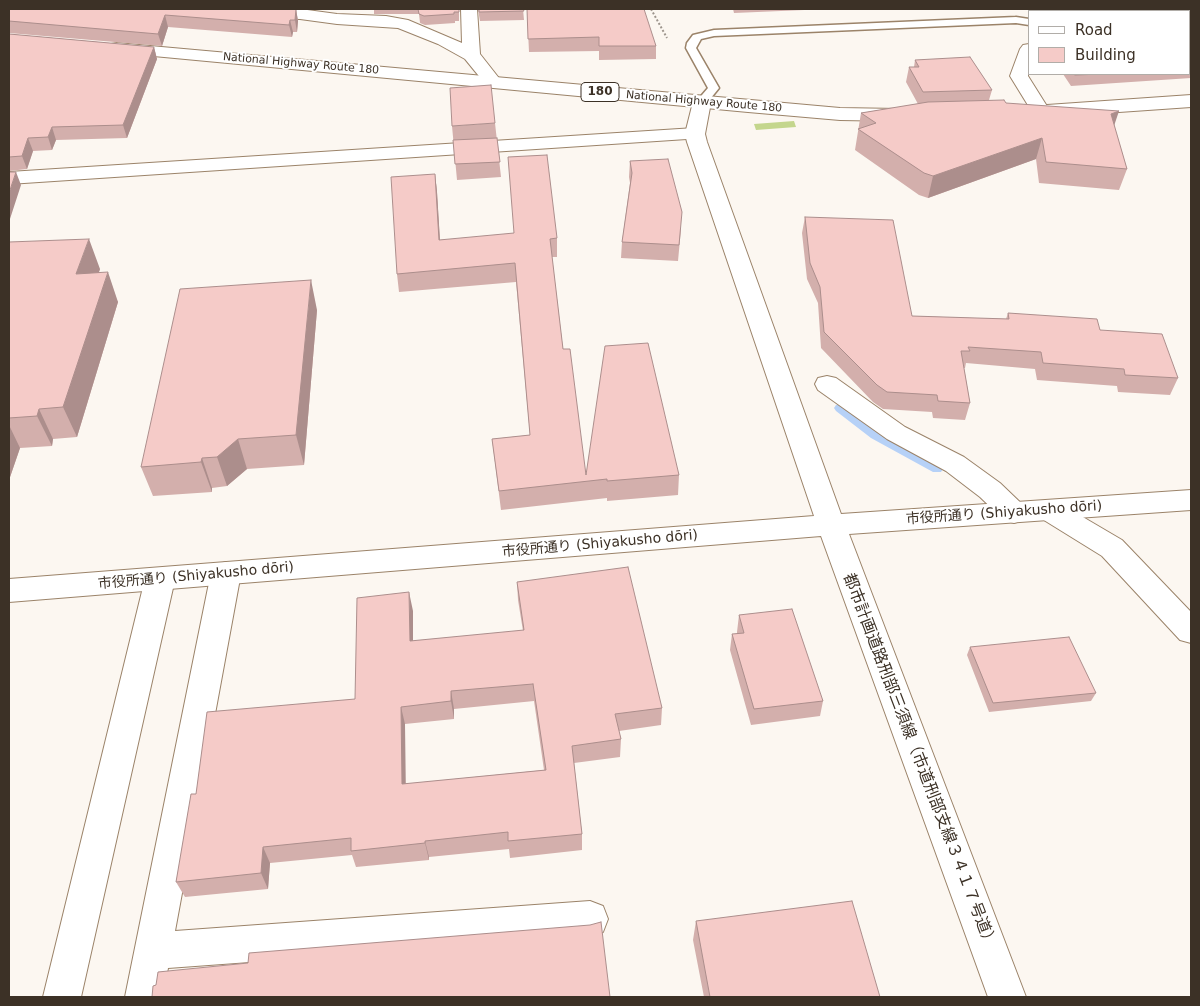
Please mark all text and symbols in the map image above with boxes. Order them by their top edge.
legend [1028,10,1190,75]
text: Road [1075,21,1113,39]
text: Building [1075,46,1136,64]
street label: National Highway Route 180 [222,51,380,77]
road number: 180 [581,82,619,101]
street label: National Highway Route 180 [625,89,783,115]
street label: 市役所通り (Shiyakusho dōri) [905,498,1103,528]
street label: 市役所通り (Shiyakusho dōri) [501,527,699,561]
street label: 市役所通り (Shiyakusho dōri) [97,559,295,593]
street label: 都市計画道路刑部三須線（市道刑部支線３４１７号道） [838,571,1000,951]

